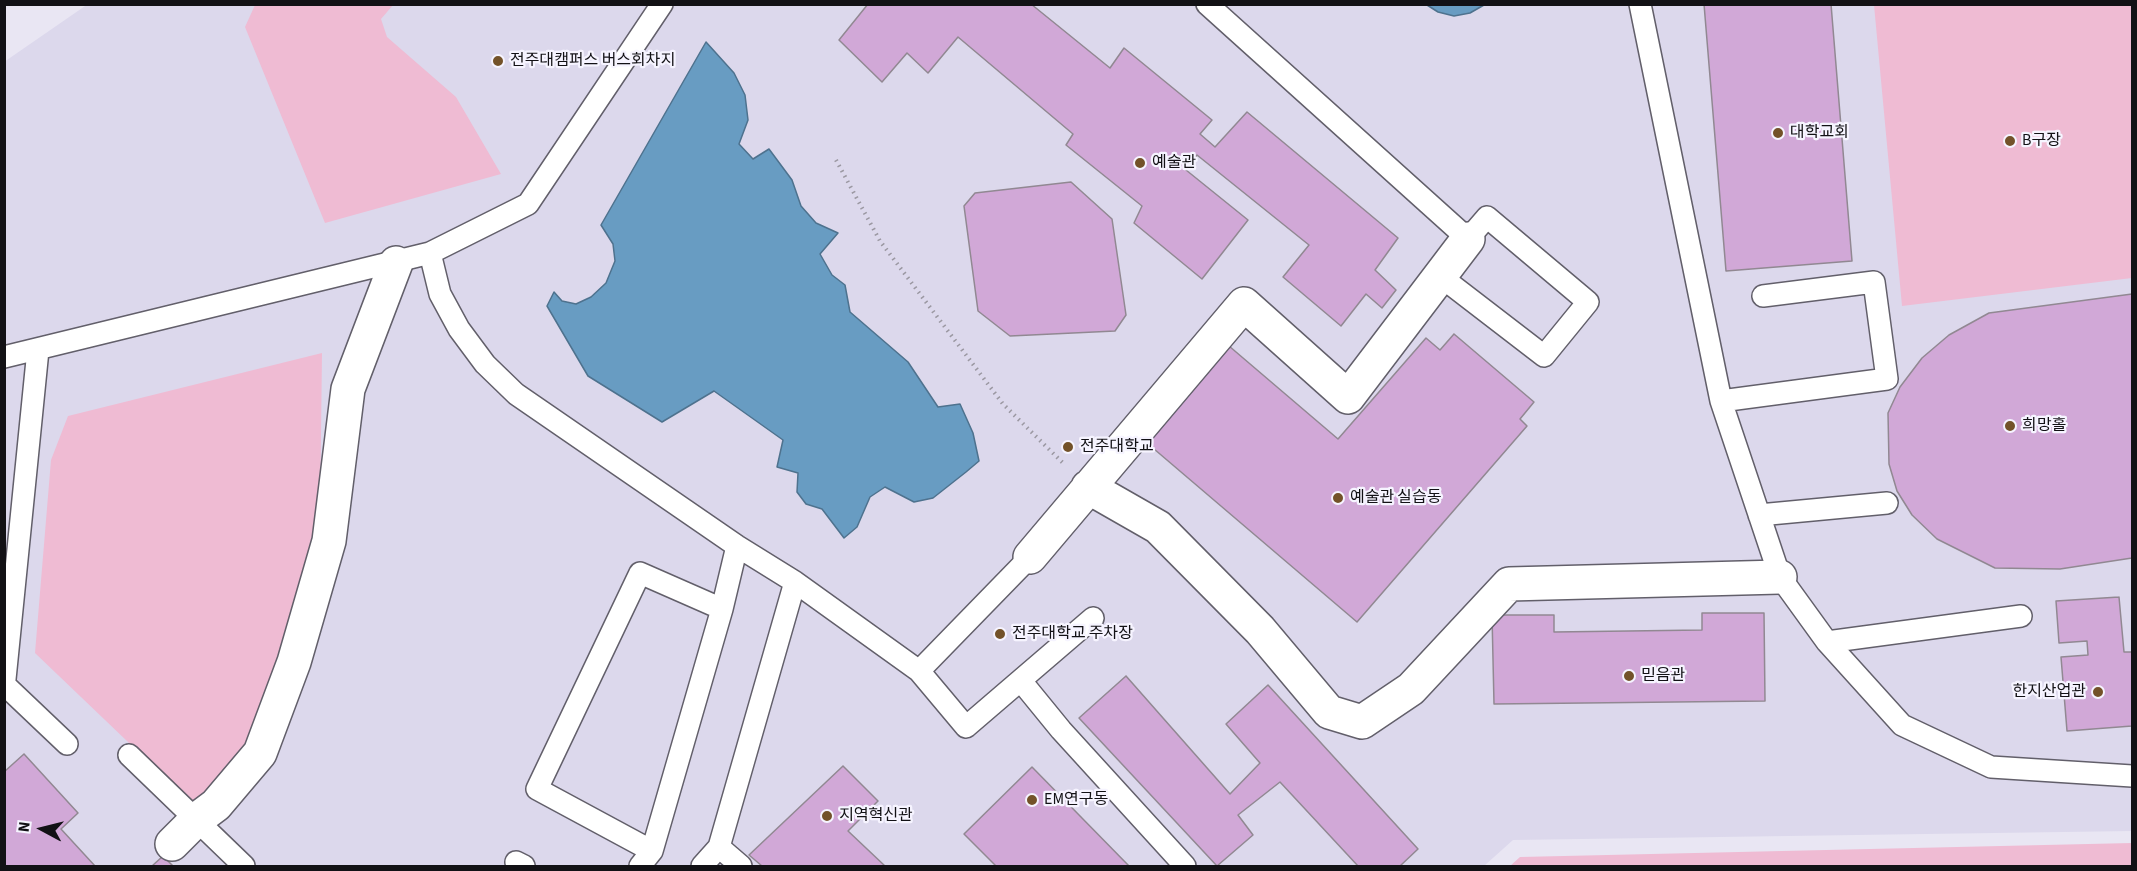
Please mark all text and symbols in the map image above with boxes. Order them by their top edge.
place label: 전주대캠퍼스 버스회차지 [510,51,675,71]
marker: 전주대캠퍼스 버스회차지 [491,54,505,68]
place label: 대학교회 [1790,123,1849,143]
marker: 대학교회 [1771,126,1785,140]
place label: B구장 [2022,131,2061,151]
marker: B구장 [2003,134,2017,148]
place label: 예술관 [1152,153,1196,173]
marker: 예술관 [1133,156,1147,170]
place label: 희망홀 [2022,416,2066,436]
marker: 희망홀 [2003,419,2017,433]
place label: 전주대학교 [1080,437,1154,457]
marker: 전주대학교 [1061,440,1075,454]
place label: 예술관 실습동 [1350,488,1442,508]
marker: 예술관 실습동 [1331,491,1345,505]
place label: 전주대학교 주차장 [1012,624,1133,644]
marker: 전주대학교 주차장 [993,627,1007,641]
place label: 믿음관 [1641,666,1685,686]
marker: 믿음관 [1622,669,1636,683]
place label: 한지산업관 [2012,682,2086,702]
marker: 한지산업관 [2091,685,2105,699]
place label: EM연구동 [1044,790,1108,810]
marker: EM연구동 [1025,793,1039,807]
north arrow [12,799,72,859]
place label: 지역혁신관 [839,806,913,826]
marker: 지역혁신관 [820,809,834,823]
text: N [13,820,36,833]

